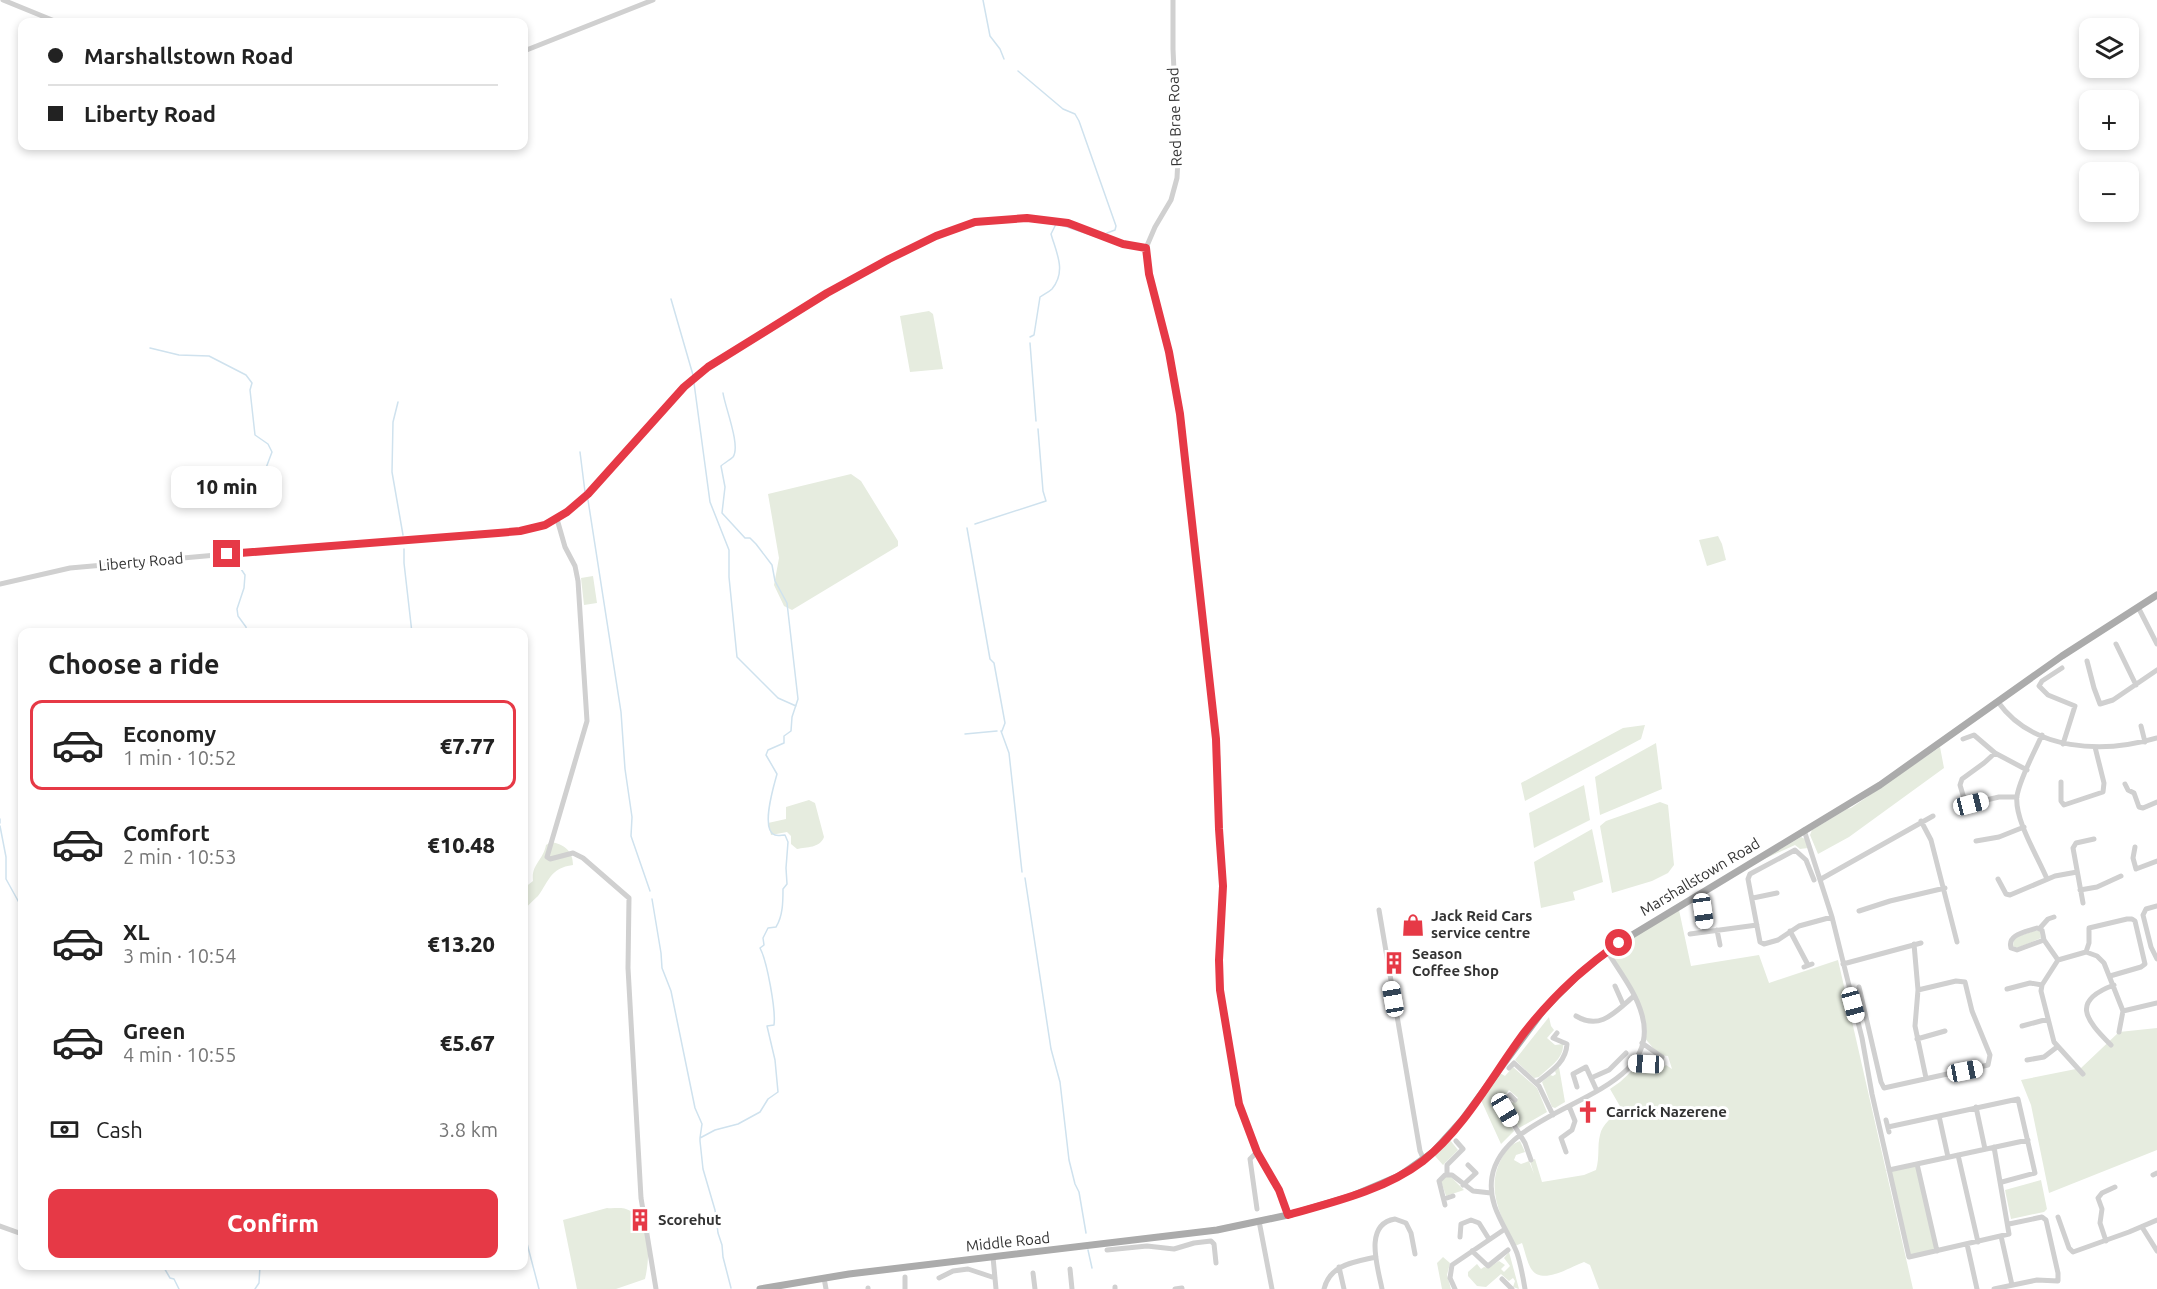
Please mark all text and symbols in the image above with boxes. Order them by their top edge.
map controls [2079,18,2139,222]
button: layers [2079,18,2139,78]
text: Marshallstown Road [84,43,293,68]
street label: Red Brae Road [1164,67,1185,167]
button: + [2079,90,2139,150]
text: Liberty Road [84,101,216,126]
button: − [2079,162,2139,222]
callout: 10 min [172,467,282,509]
text: 10 min [195,475,258,498]
route end [213,540,240,567]
street label: Liberty Road [98,549,184,574]
text: Choose a ride [48,649,220,679]
icon: car [51,718,105,772]
text: Economy [123,721,216,746]
text: €7.77 [440,733,495,758]
text: 1 min · 10:52 [123,746,237,769]
car [1951,791,1991,817]
icon: car [51,817,105,871]
text: Comfort [123,820,210,845]
text: €10.48 [428,832,495,857]
street label: Marshallstown Road [1637,834,1763,919]
text: 2 min · 10:53 [123,845,237,868]
car [1692,892,1714,930]
place label: Jack Reid Cars service centre [1431,907,1532,941]
shop icon: Jack Reid Cars service centre [1400,912,1426,938]
icon: car [51,916,105,970]
text: XL [123,919,150,944]
route start [1605,929,1632,956]
text: €13.20 [428,931,495,956]
text: 3 min · 10:54 [123,944,237,967]
place label: Season Coffee Shop [1412,945,1499,979]
building icon: Season Coffee Shop [1381,950,1407,976]
car [1381,980,1405,1018]
car [1840,985,1866,1025]
icon: car [51,1015,105,1069]
text: Green [123,1018,185,1043]
text: €5.67 [440,1030,495,1055]
text: 4 min · 10:55 [123,1043,237,1066]
car [1628,1054,1664,1074]
car [1946,1059,1984,1083]
car [1488,1090,1522,1130]
church icon: Carrick Nazerene [1575,1099,1601,1125]
place label: Carrick Nazerene [1606,1103,1727,1120]
icon: cash [48,1113,81,1146]
text: Cash [96,1117,143,1142]
text: 3.8 km [439,1118,498,1141]
button: Confirm [48,1189,498,1258]
building icon: Scorehut [627,1207,653,1233]
place label: Scorehut [658,1211,722,1228]
street label: Middle Road [965,1229,1051,1254]

